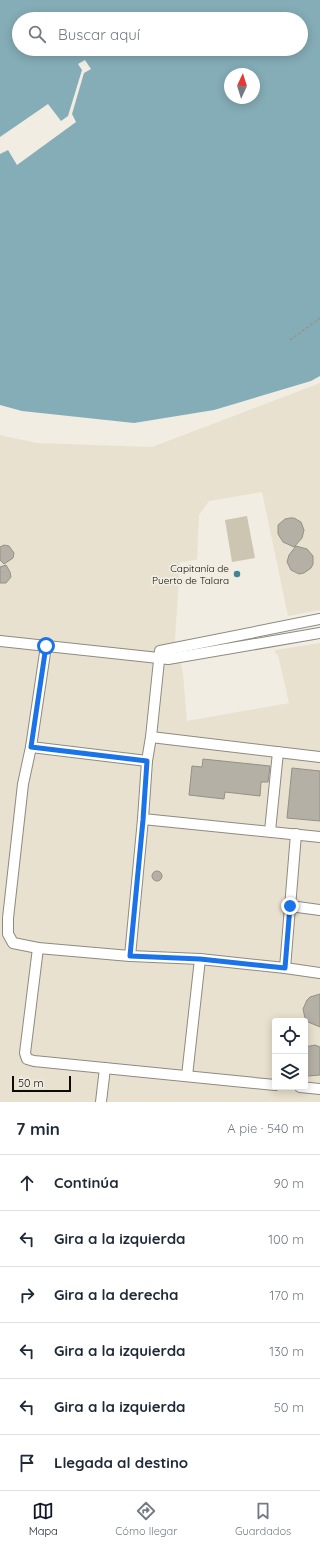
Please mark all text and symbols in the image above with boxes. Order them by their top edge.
search box [12,12,308,56]
icon: search [26,23,48,45]
text: Buscar aquí [58,25,140,44]
north arrow [224,68,260,104]
place label: Capitanía de Puerto de Talara [152,562,229,587]
marker: Capitanía de Puerto de Talara [232,569,242,579]
route start [37,637,55,655]
route end [281,897,299,915]
map controls [272,1018,308,1090]
button: locate [272,1018,308,1054]
button: layers [272,1054,308,1090]
scale bar [12,1074,71,1093]
text: 50 m [18,1076,44,1090]
text: 7 min [16,1118,60,1139]
text: A pie · 540 m [227,1120,304,1136]
icon: ahead [16,1172,38,1194]
text: Continúa [54,1173,119,1192]
text: 90 m [274,1175,304,1191]
icon: left [16,1228,38,1250]
text: Gira a la izquierda [54,1229,186,1248]
text: 100 m [268,1231,304,1247]
icon: right [16,1284,38,1306]
text: Gira a la derecha [54,1285,179,1304]
text: 170 m [269,1287,304,1303]
icon: left [16,1340,38,1362]
text: Gira a la izquierda [54,1341,186,1360]
text: 130 m [269,1343,304,1359]
icon: left [16,1396,38,1418]
text: Gira a la izquierda [54,1397,186,1416]
text: 50 m [274,1399,304,1415]
icon: arrive [16,1452,38,1474]
text: Llegada al destino [54,1453,188,1472]
tab: Mapa [29,1500,58,1538]
tab: Cómo llegar [115,1500,178,1538]
tab: Guardados [235,1500,291,1538]

